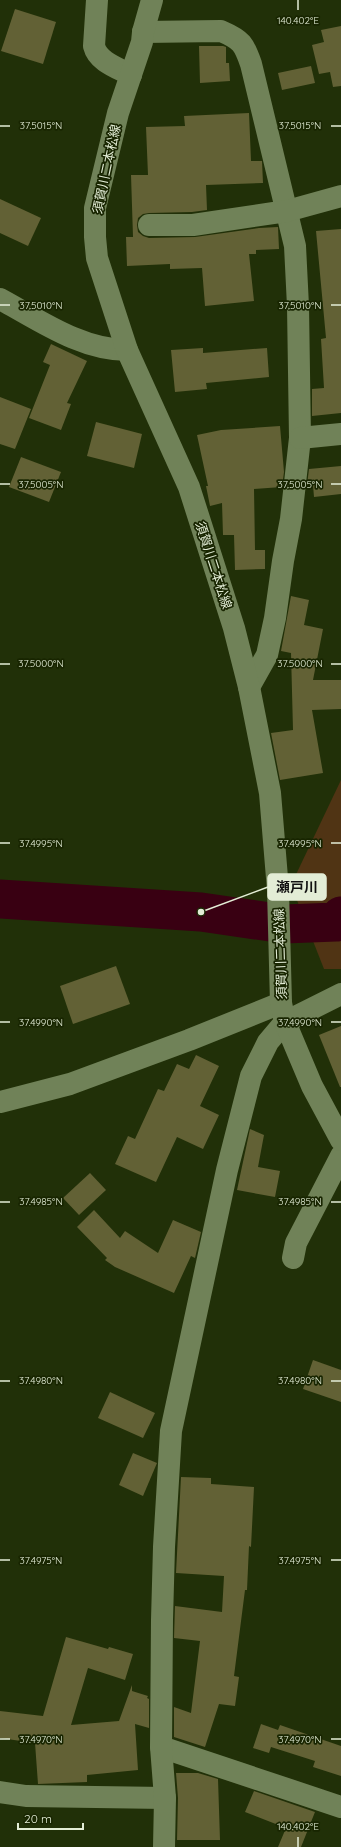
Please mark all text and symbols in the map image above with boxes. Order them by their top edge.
text: 140.402°E [277,14,319,27]
text: 37.5015°N [20,119,62,132]
text: 37.5015°N [279,119,321,132]
street label: 須賀川二本松線 [89,123,123,215]
text: 37.5010°N [19,299,63,312]
text: 37.5010°N [278,299,322,312]
text: 37.5005°N [19,478,63,491]
text: 37.5005°N [278,478,322,491]
street label: 須賀川二本松線 [192,519,236,611]
text: 37.5000°N [18,657,64,670]
text: 37.5000°N [277,657,323,670]
text: 37.4995°N [19,837,63,850]
text: 37.4995°N [278,837,322,850]
callout: 瀬戸川 [268,874,326,900]
text: 瀬戸川 [276,878,318,896]
street label: 須賀川二本松線 [270,908,290,1000]
text: 37.4990°N [19,1016,63,1029]
text: 37.4990°N [278,1016,322,1029]
text: 37.4985°N [19,1195,63,1208]
text: 37.4985°N [278,1195,322,1208]
text: 37.4980°N [19,1374,63,1387]
text: 37.4980°N [278,1374,322,1387]
text: 37.4975°N [20,1554,62,1567]
text: 37.4975°N [279,1554,321,1567]
text: 37.4970°N [19,1733,63,1746]
text: 37.4970°N [278,1733,322,1746]
scale bar [18,1805,83,1831]
text: 20 m [24,1811,52,1826]
text: 140.402°E [277,1820,319,1833]

